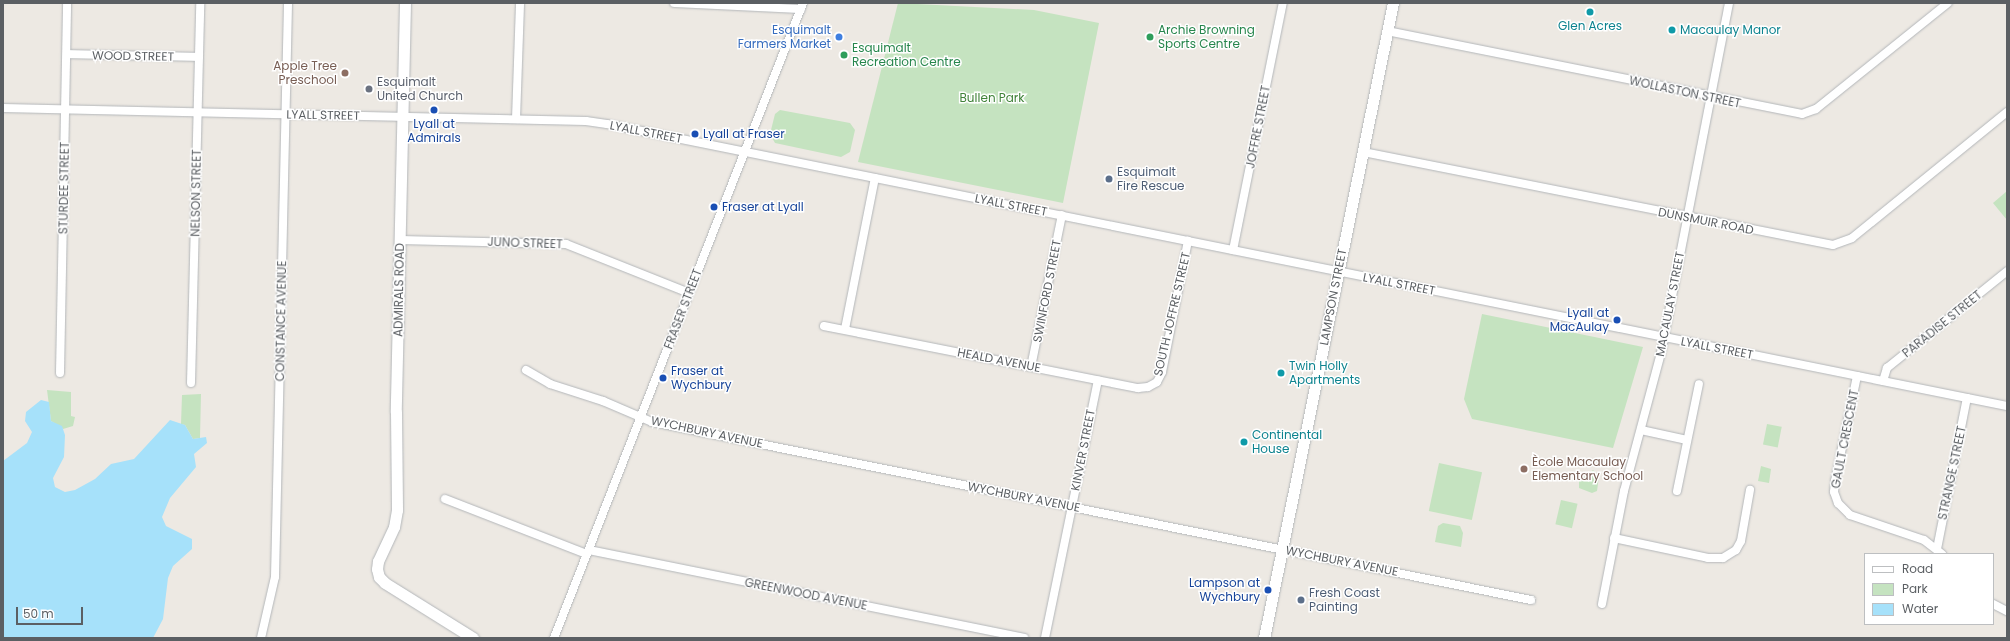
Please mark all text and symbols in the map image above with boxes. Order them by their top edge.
marker: Glen Acres [1585,7,1595,17]
place label: Glen Acres [1558,19,1622,33]
place label: Esquimalt Farmers Market [738,23,831,51]
place label: Archie Browning Sports Centre [1158,23,1255,51]
place label: Macaulay Manor [1680,23,1781,37]
marker: Macaulay Manor [1667,25,1677,35]
marker: Esquimalt Farmers Market [834,32,844,42]
marker: Archie Browning Sports Centre [1145,32,1155,42]
place label: Esquimalt Recreation Centre [852,41,961,69]
street label: WOOD STREET [92,48,174,64]
marker: Esquimalt Recreation Centre [839,50,849,60]
place label: Apple Tree Preschool [273,59,337,87]
marker: Apple Tree Preschool [340,68,350,78]
street label: WOLLASTON STREET [1628,73,1742,111]
place label: Esquimalt United Church [377,75,463,103]
marker: Esquimalt United Church [364,84,374,94]
street label: JOFFRE STREET [1243,84,1273,170]
park label: Bullen Park [960,91,1024,105]
marker: Lyall at Admirals [429,105,439,115]
street label: LYALL STREET [286,107,360,123]
place label: Lyall at Admirals [407,117,461,145]
street label: LYALL STREET [609,118,683,146]
place label: Lyall at Fraser [703,127,785,141]
marker: Lyall at Fraser [690,129,700,139]
street label: STURDEE STREET [56,142,72,234]
street label: NELSON STREET [188,149,204,237]
place label: Esquimalt Fire Rescue [1117,165,1185,193]
marker: Esquimalt Fire Rescue [1104,174,1114,184]
street label: LYALL STREET [974,191,1048,219]
place label: Fraser at Lyall [722,200,804,214]
marker: Fraser at Lyall [709,202,719,212]
street label: DUNSMUIR ROAD [1657,205,1755,237]
street label: JUNO STREET [487,234,563,252]
street label: SWINFORD STREET [1030,238,1064,344]
street label: ADMIRALS ROAD [391,243,407,337]
street label: LAMPSON STREET [1317,247,1349,347]
street label: MACAULAY STREET [1653,250,1687,358]
street label: SOUTH JOFFRE STREET [1151,251,1193,377]
street label: CONSTANCE AVENUE [273,260,289,382]
street label: FRASER STREET [661,267,705,351]
street label: LYALL STREET [1362,270,1436,298]
street label: PARADISE STREET [1899,288,1985,360]
place label: Lyall at MacAulay [1550,306,1609,334]
marker: Lyall at MacAulay [1612,315,1622,325]
street label: LYALL STREET [1680,334,1754,362]
street label: HEALD AVENUE [956,345,1042,375]
place label: Twin Holly Apartments [1289,359,1360,387]
place label: Fraser at Wychbury [671,364,731,392]
marker: Twin Holly Apartments [1276,368,1286,378]
marker: Fraser at Wychbury [658,373,668,383]
street label: GAULT CRESCENT [1828,388,1862,490]
street label: KINVER STREET [1068,408,1098,492]
street label: WYCHBURY AVENUE [650,413,764,451]
street label: STRANGE STREET [1935,425,1969,521]
place label: Continental House [1252,428,1322,456]
marker: Continental House [1239,437,1249,447]
place label: Ècole Macaulay Elementary School [1532,455,1643,483]
marker: Ècole Macaulay Elementary School [1519,464,1529,474]
street label: WYCHBURY AVENUE [967,479,1081,515]
street label: WYCHBURY AVENUE [1285,543,1399,579]
legend [1864,553,1994,625]
text: Road [1902,560,1933,577]
street label: GREENWOOD AVENUE [743,575,869,613]
place label: Lampson at Wychbury [1189,576,1260,604]
text: Park [1902,580,1928,597]
marker: Lampson at Wychbury [1263,585,1273,595]
place label: Fresh Coast Painting [1309,586,1380,614]
marker: Fresh Coast Painting [1296,595,1306,605]
scale bar [18,599,85,625]
text: Water [1902,600,1938,617]
text: 50 m [23,605,54,622]

